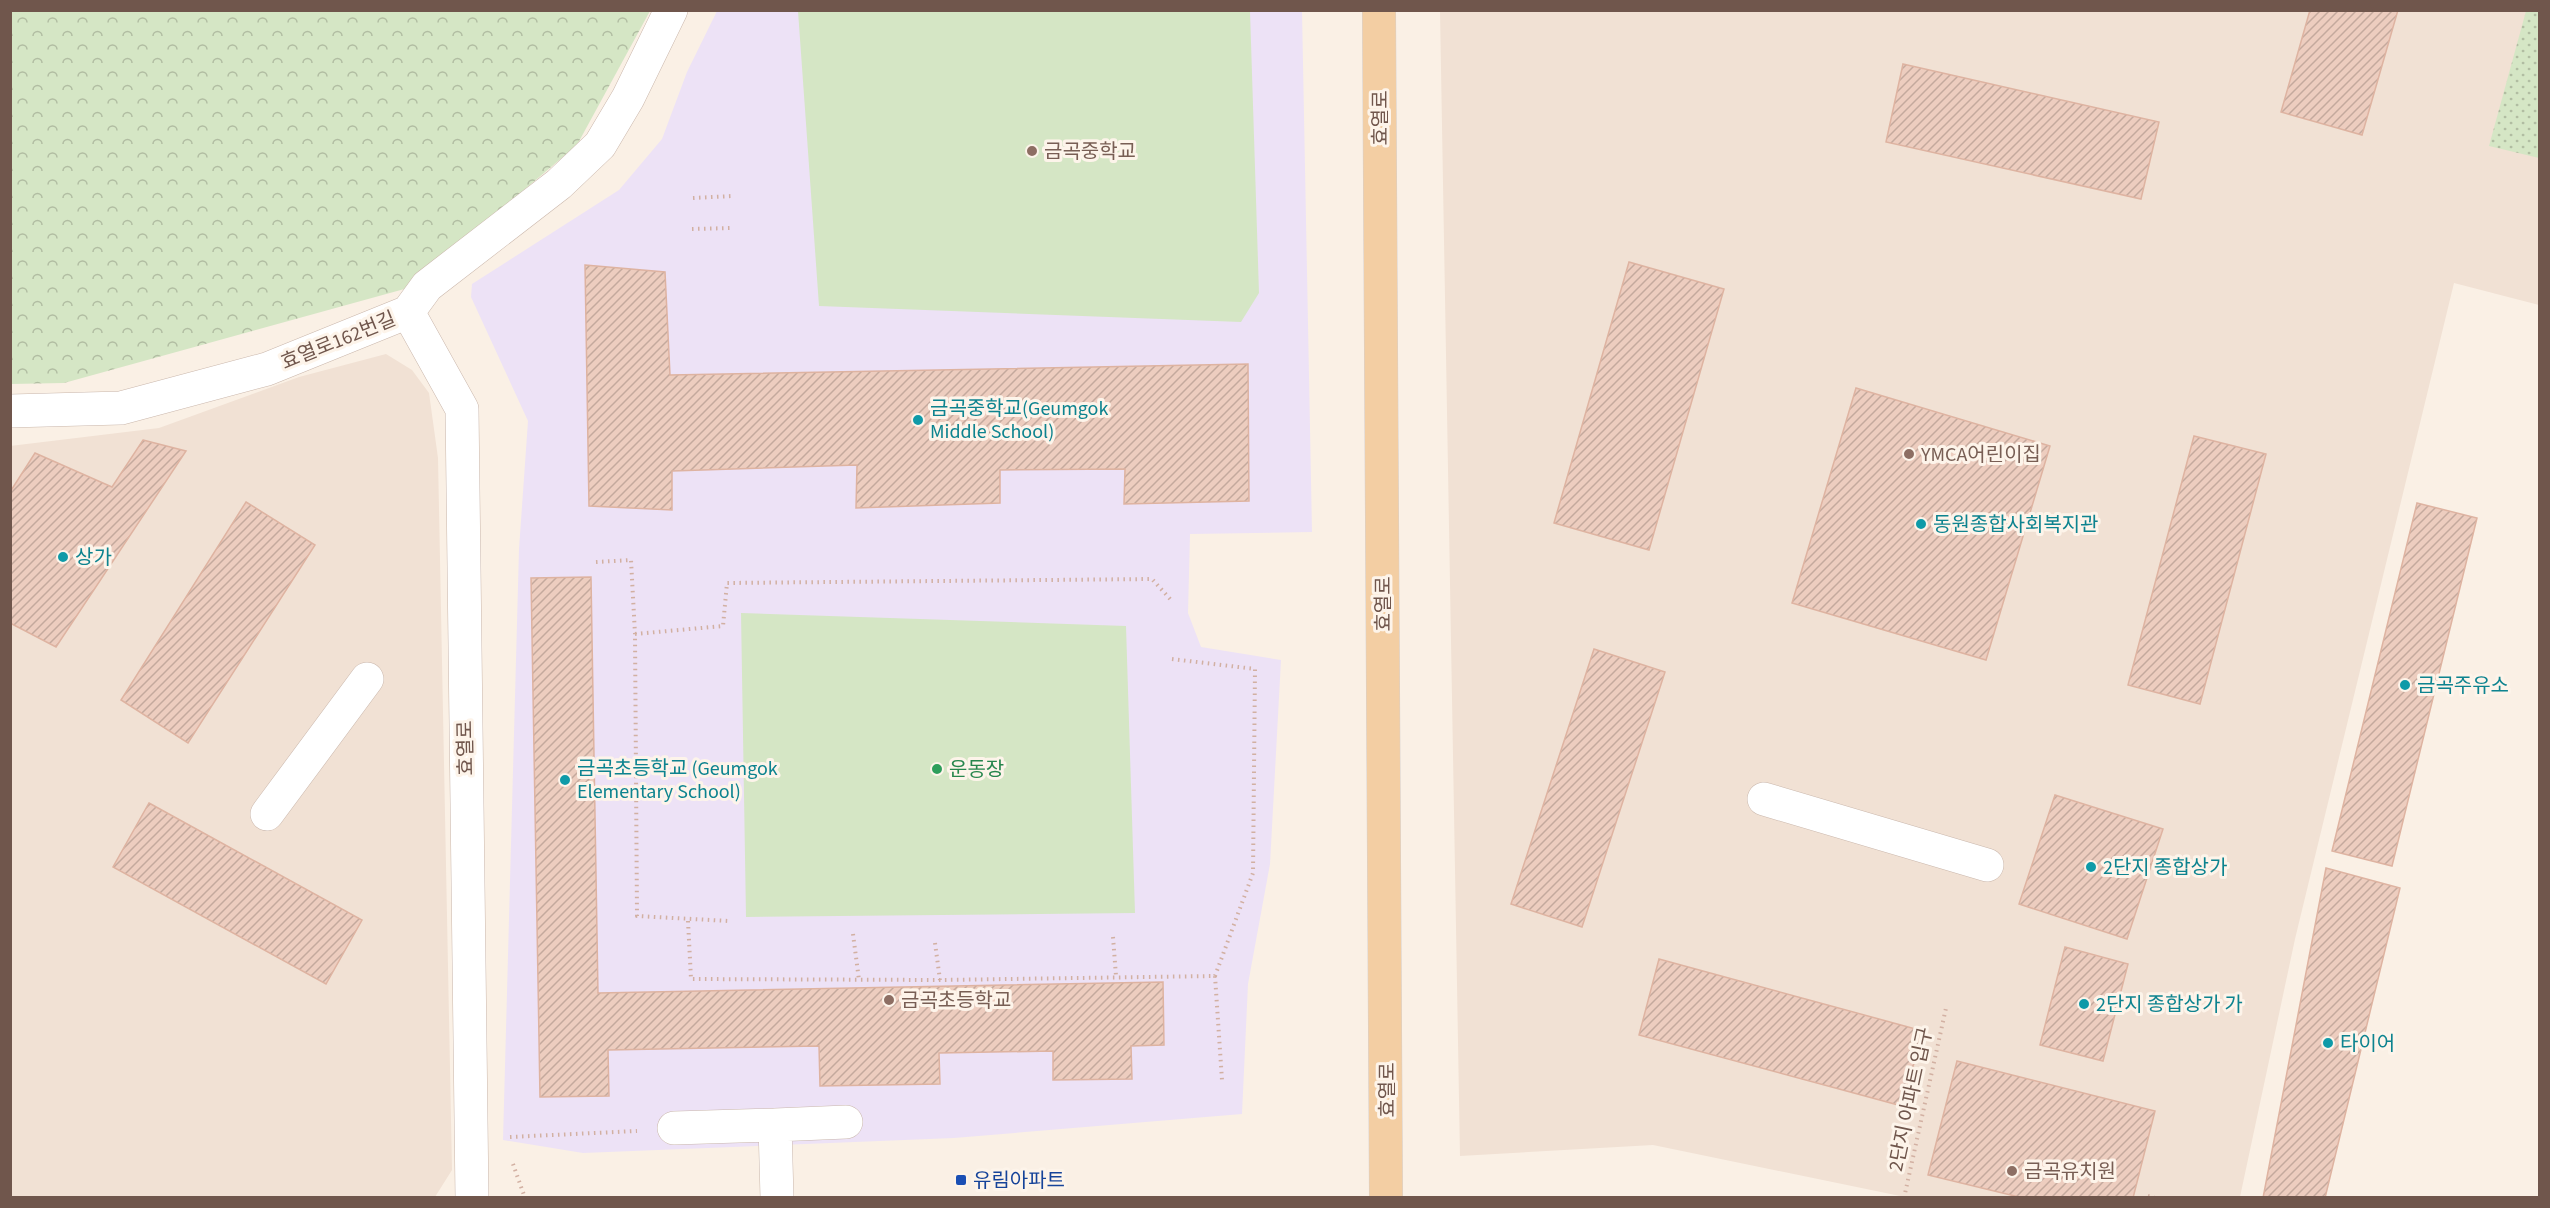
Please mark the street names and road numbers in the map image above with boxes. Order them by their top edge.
street label: 효열로 [1367,90,1395,146]
street label: 효열로162번길 [277,305,400,377]
street label: 효열로 [1370,576,1398,632]
street label: 효열로 [452,720,480,776]
street label: 2단지 아파트 입구 [1882,1025,1940,1174]
street label: 효열로 [1374,1062,1402,1118]

